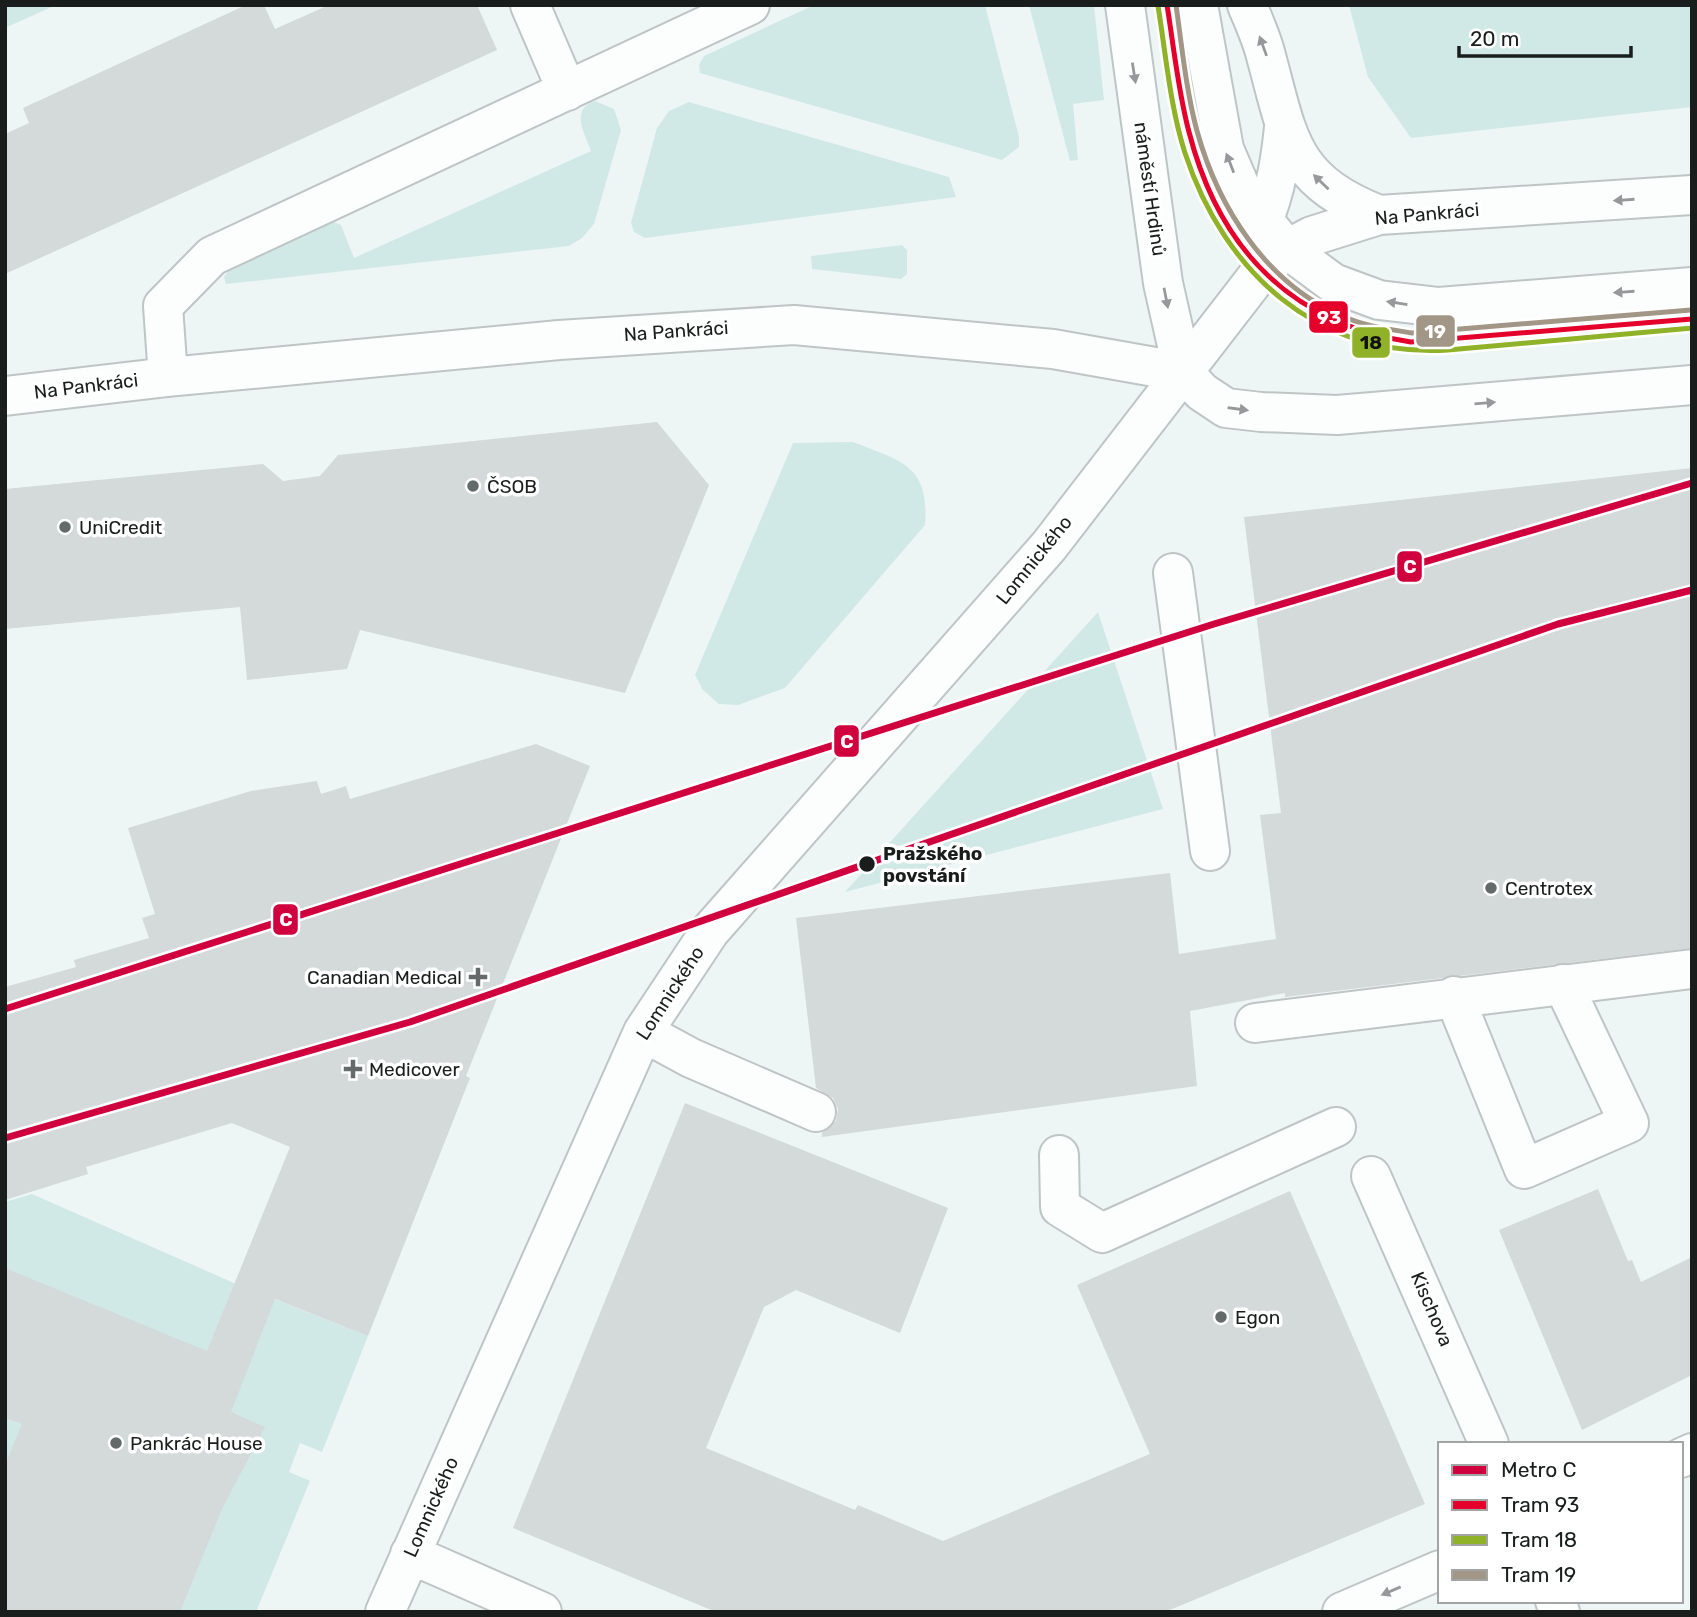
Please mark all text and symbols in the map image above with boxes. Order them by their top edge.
scale bar [1459,14,1630,58]
text: 20 m [1470,26,1519,51]
one-way arrow [1257,35,1268,56]
one-way arrow [1129,62,1140,84]
street label: náměstí Hrdinů [1129,120,1171,258]
one-way arrow [1225,153,1236,174]
one-way arrow [1313,175,1330,191]
one-way arrow [1612,194,1634,205]
street label: Na Pankráci [1374,198,1480,230]
one-way arrow [1161,287,1172,309]
one-way arrow [1612,287,1634,298]
one-way arrow [1386,297,1408,308]
line badge: 93 [1308,300,1349,334]
text: 93 [1317,306,1341,329]
line badge: 19 [1415,314,1456,348]
street label: Na Pankráci [623,316,729,346]
text: 19 [1424,320,1446,343]
line badge: 18 [1351,326,1391,359]
text: 18 [1360,331,1382,354]
street label: Na Pankráci [33,368,139,404]
one-way arrow [1474,397,1496,408]
one-way arrow [1227,404,1249,415]
place label: ČSOB [487,475,537,498]
marker: ČSOB [465,478,481,494]
street label: Lomnického [991,511,1077,609]
place label: UniCredit [79,516,163,539]
marker: UniCredit [57,519,73,535]
line badge: C [1396,550,1423,583]
text: C [1403,555,1417,578]
line badge: C [833,724,860,758]
text: C [840,730,854,753]
place label: Pražského povstání [883,842,982,887]
marker: Pražského povstání [857,854,877,874]
place label: Centrotex [1505,877,1593,900]
marker: Centrotex [1483,880,1499,896]
line badge: C [272,903,299,936]
text: C [279,908,293,931]
street label: Lomnického [631,942,709,1044]
place label: Canadian Medical [307,966,462,989]
marker: Canadian Medical [468,967,488,987]
place label: Medicover [369,1058,460,1081]
marker: Medicover [343,1059,363,1079]
street label: Kischova [1406,1268,1458,1350]
place label: Egon [1235,1306,1280,1329]
marker: Egon [1213,1309,1229,1325]
place label: Pankrác House [130,1432,263,1455]
marker: Pankrác House [108,1435,124,1451]
legend [1438,1442,1683,1603]
street label: Lomnického [399,1453,463,1561]
text: Metro C [1501,1457,1577,1482]
text: Tram 93 [1501,1492,1579,1517]
text: Tram 18 [1501,1527,1577,1552]
text: Tram 19 [1501,1562,1576,1587]
one-way arrow [1381,1585,1401,1597]

